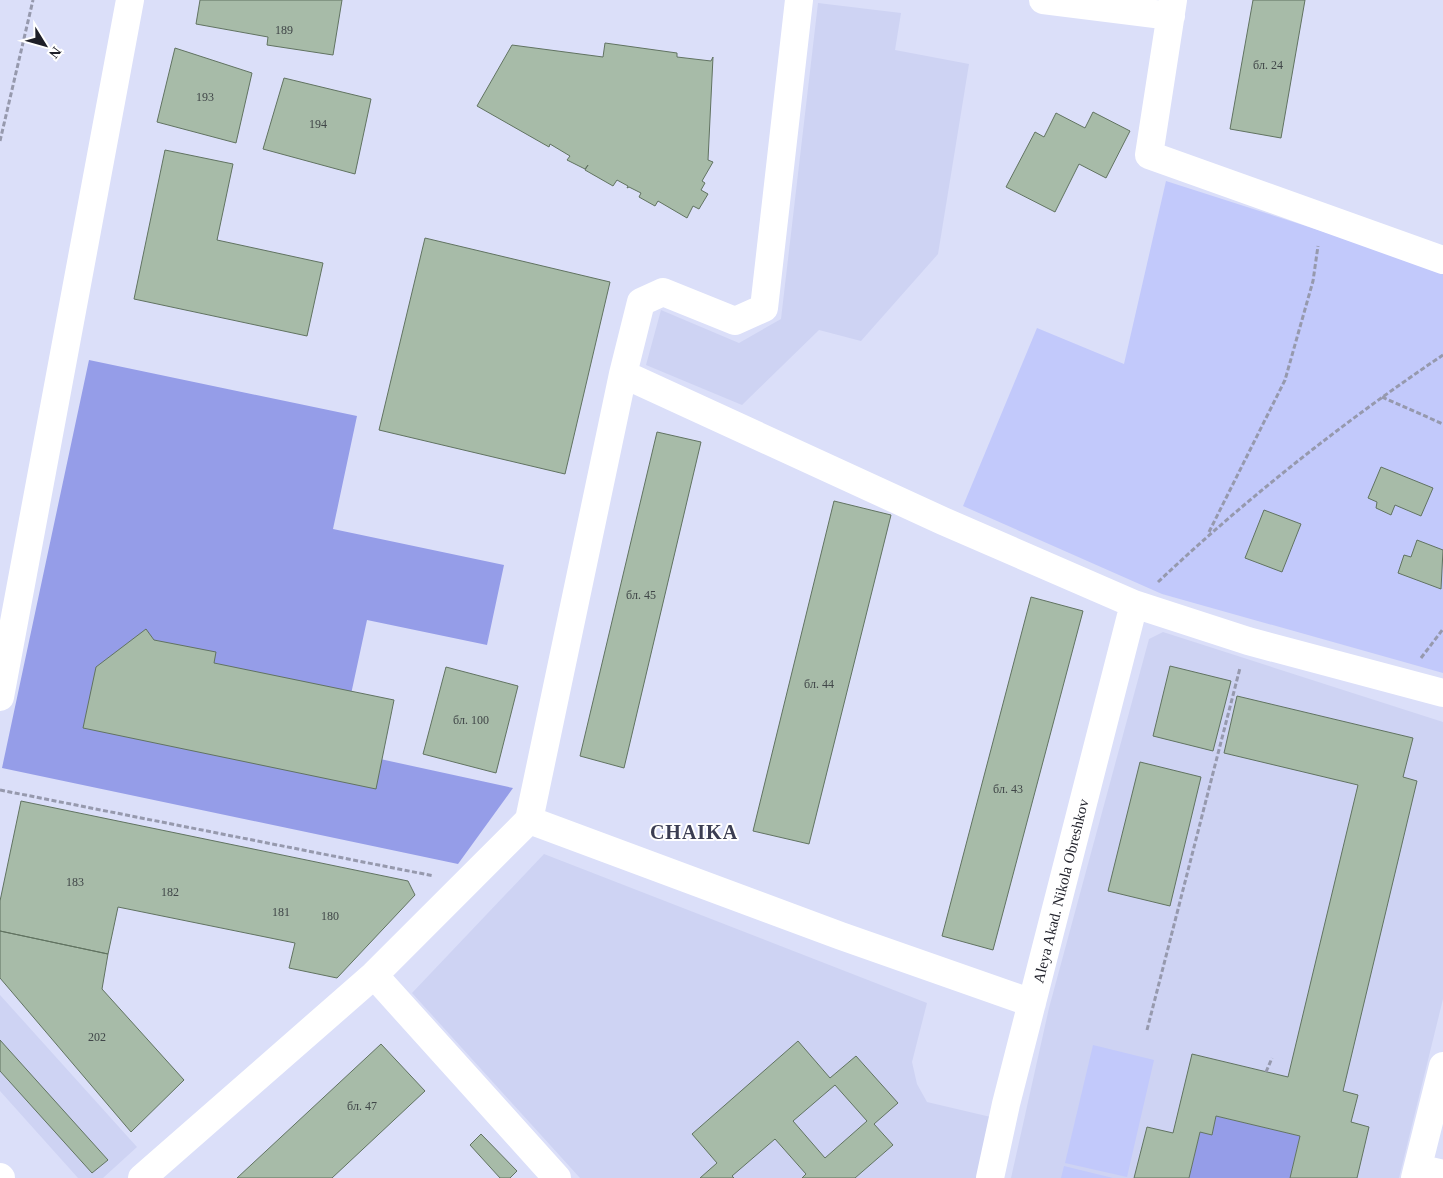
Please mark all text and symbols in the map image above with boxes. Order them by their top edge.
north arrow [20,20,70,70]
house number: 189 [275,23,293,37]
text: N [46,44,64,61]
house number: бл. 24 [1253,58,1283,72]
house number: 193 [196,90,214,104]
house number: 194 [309,117,327,131]
house number: бл. 45 [626,588,656,602]
house number: бл. 44 [804,677,834,691]
house number: бл. 100 [453,713,489,727]
house number: бл. 43 [993,782,1023,796]
street label: Aleya Akad. Nikola Obreshkov [1030,797,1092,985]
district label: CHAIKA [650,821,738,843]
house number: 183 [66,875,84,889]
house number: 182 [161,885,179,899]
house number: 181 [272,905,290,919]
house number: 180 [321,909,339,923]
house number: 202 [88,1030,106,1044]
house number: бл. 47 [347,1099,377,1113]

